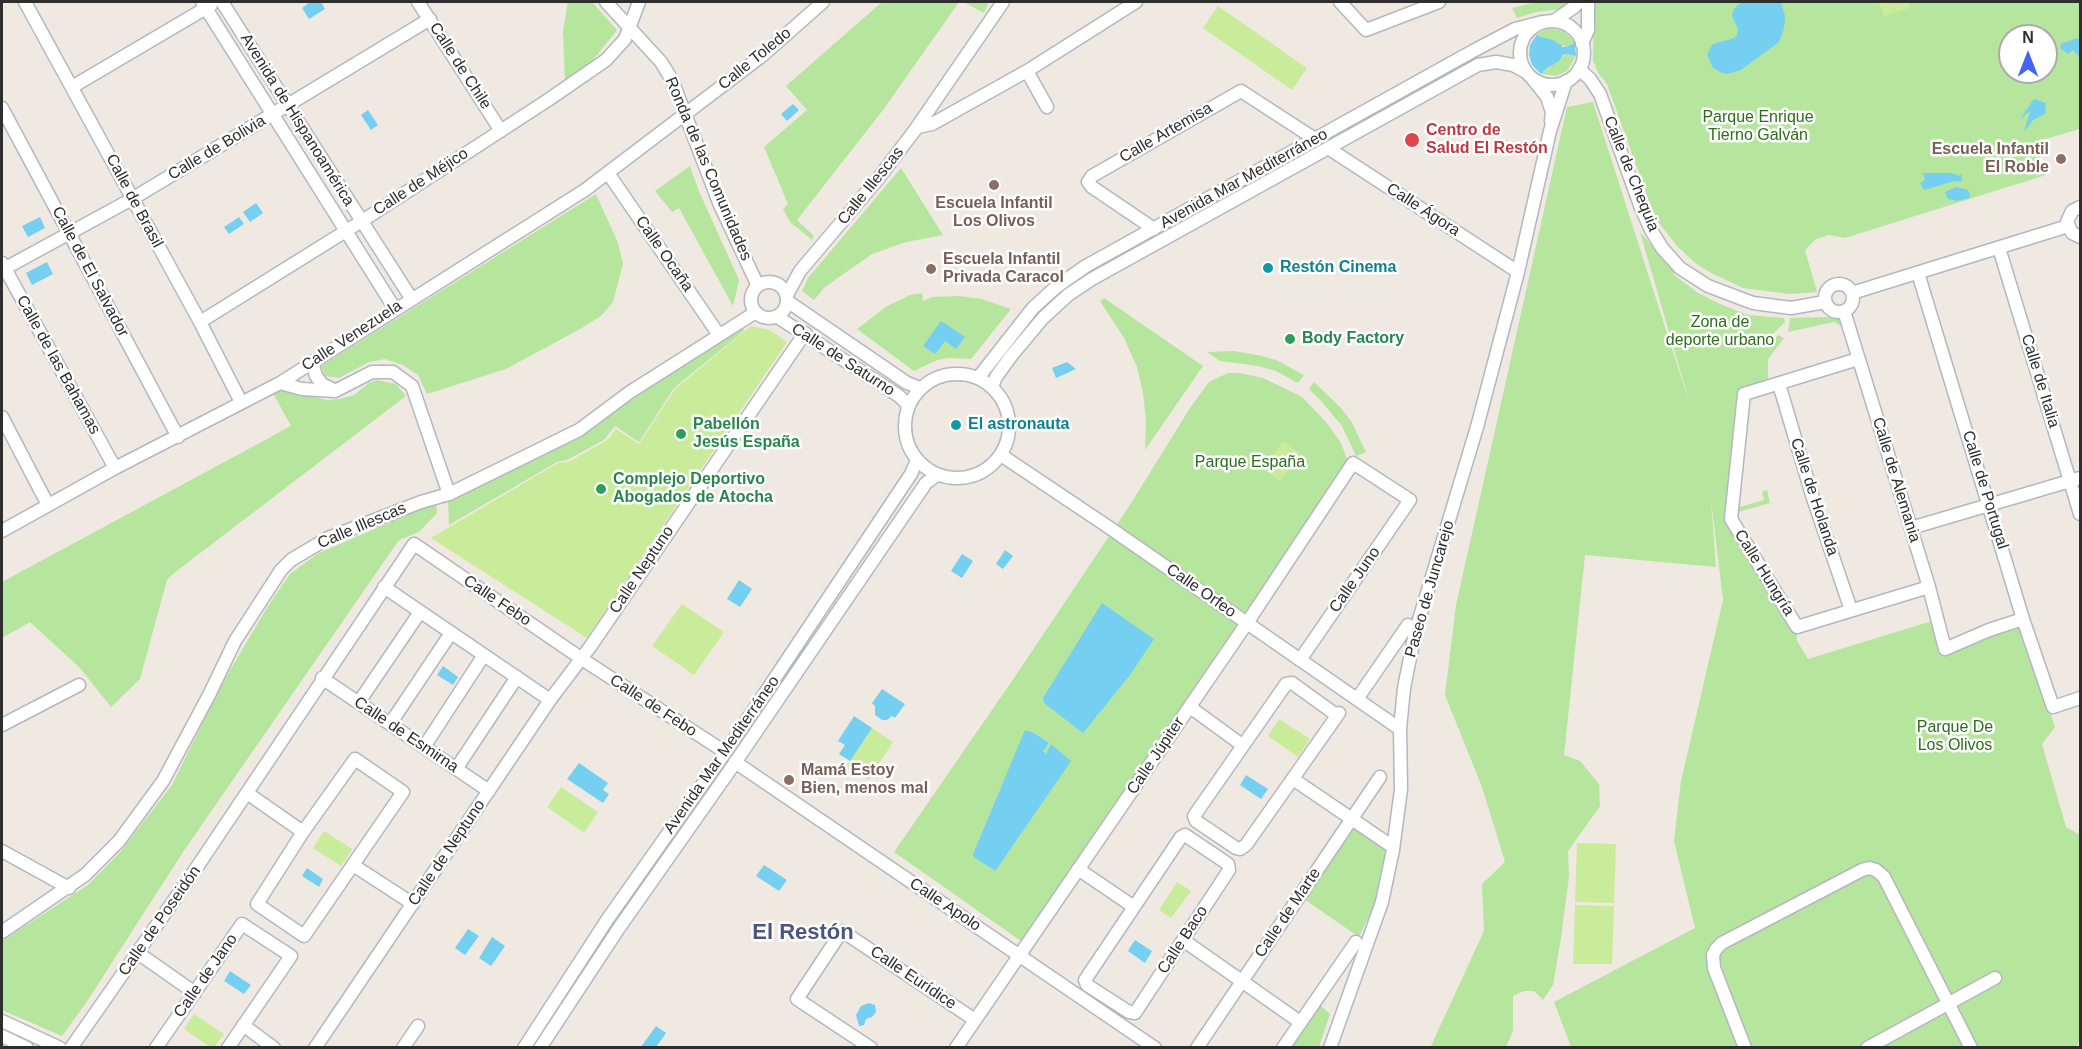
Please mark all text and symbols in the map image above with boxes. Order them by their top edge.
street label: Calle de Chile [425,19,495,113]
street label: Calle Toledo [715,24,795,94]
north arrow [1998,24,2058,84]
text: N [2022,29,2034,46]
street label: Avenida de Hispanoamérica [236,30,358,210]
street label: Ronda de las Comunidades [661,74,755,264]
street label: Calle Artemisa [1116,99,1216,167]
park label: Parque Enrique Tierno Galván [1702,108,1814,146]
street label: Calle de Bolivia [165,111,269,185]
street label: Calle de Chequia [1599,113,1663,235]
place label: Centro de Salud El Restón [1426,121,1548,159]
street label: Avenida Mar Mediterráneo [1157,125,1331,233]
marker: Centro de Salud El Restón [1403,131,1421,149]
place label: Escuela Infantil El Roble [1932,140,2049,178]
street label: Calle Illescas [834,143,908,229]
street label: Calle de Méjico [370,144,472,220]
street label: Calle de Brasil [101,151,167,251]
marker: Escuela Infantil El Roble [2054,152,2068,166]
marker: Escuela Infantil Los Olivos [987,178,1001,192]
street label: Calle Ágora [1383,179,1463,241]
place label: Escuela Infantil Los Olivos [935,194,1053,232]
street label: Calle de El Salvador [47,203,133,341]
street label: Calle Ocaña [631,212,697,296]
place label: Escuela Infantil Privada Caracol [943,250,1064,288]
place label: Restón Cinema [1280,258,1396,278]
marker: Restón Cinema [1261,261,1275,275]
marker: Escuela Infantil Privada Caracol [924,262,938,276]
street label: Calle de las Bahamas [12,292,104,438]
street label: Calle Venezuela [298,296,406,376]
park label: Zona de deporte urbano [1666,313,1774,351]
street label: Calle de Saturno [788,319,898,401]
place label: Body Factory [1302,329,1404,349]
marker: Body Factory [1283,332,1297,346]
street label: Calle de Italia [2017,332,2063,430]
place label: Pabellón Jesús España [693,415,800,453]
place label: El astronauta [968,415,1069,435]
street label: Calle de Alemania [1868,415,1924,545]
marker: El astronauta [949,418,963,432]
marker: Pabellón Jesús España [674,427,688,441]
street label: Calle de Portugal [1958,429,2012,551]
street label: Calle de Holanda [1786,436,1842,558]
park label: Parque España [1195,453,1305,473]
place label: Complejo Deportivo Abogados de Atocha [613,470,773,508]
marker: Complejo Deportivo Abogados de Atocha [594,482,608,496]
street label: Calle Illescas [315,499,409,553]
street label: Paseo de Juncarejo [1401,518,1459,660]
street label: Calle Neptuno [606,523,678,617]
street label: Calle Hungría [1730,526,1798,620]
street label: Calle Juno [1325,544,1385,616]
street label: Calle Orfeo [1162,560,1240,622]
street label: Calle Febo [460,571,534,631]
street label: Calle de Febo [606,671,700,741]
street label: Avenida Mar Mediterráneo [660,672,784,838]
street label: Calle de Esmirna [350,693,462,777]
street label: Calle Júpiter [1123,714,1189,798]
park label: Parque De Los Olivos [1917,718,1993,756]
place label: Mamá Estoy Bien, menos mal [801,761,928,799]
marker: Mamá Estoy Bien, menos mal [782,773,796,787]
street label: Calle de Neptuno [404,796,490,910]
street label: Calle de Poseidón [115,862,205,980]
street label: Calle de Marte [1251,865,1325,961]
street label: Calle Apolo [906,874,984,936]
street label: Calle Baco [1154,902,1212,978]
district label: El Restón [752,920,854,946]
street label: Calle de Jano [170,930,242,1022]
street label: Calle Eurídice [866,942,960,1014]

